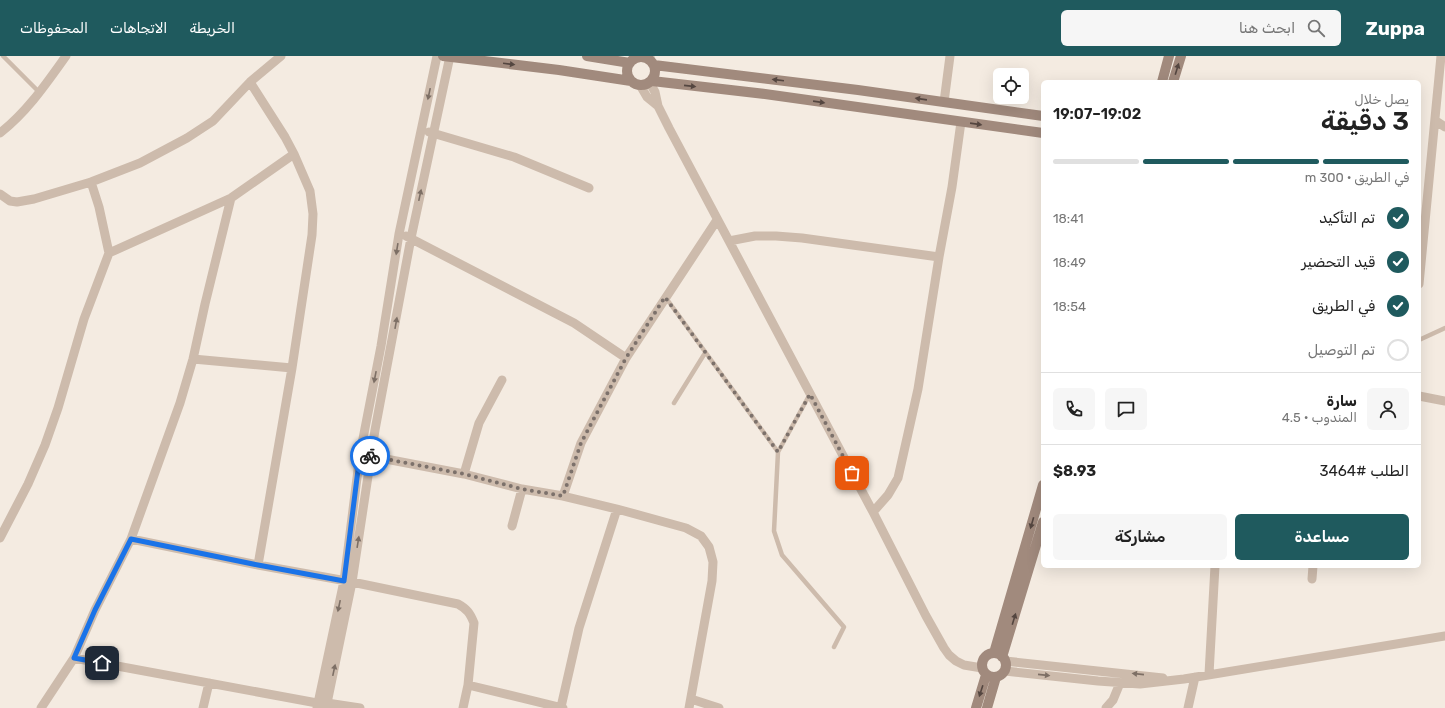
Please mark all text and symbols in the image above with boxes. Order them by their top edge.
search box [1061,10,1341,46]
icon: search [1305,17,1327,39]
text: Zuppa [1365,17,1425,40]
text: ابحث هنا [1239,19,1295,37]
text: المحفوظات [20,20,88,37]
text: الاتجاهات [110,20,167,37]
text: الخريطة [189,20,235,37]
one-way arrow [503,61,515,67]
one-way arrow [1174,63,1180,75]
map controls [993,68,1029,104]
button: locate [993,68,1029,104]
one-way arrow [772,77,784,84]
one-way arrow [684,82,697,89]
one-way arrow [425,88,431,100]
text: يصل خلال [1355,92,1409,107]
one-way arrow [915,96,927,102]
one-way arrow [813,99,826,105]
text: 19:02–19:07 [1053,105,1141,123]
text: 3 دقيقة [1321,106,1409,137]
one-way arrow [970,121,982,128]
text: في الطريق · 300 m [1305,170,1409,185]
one-way arrow [418,189,424,201]
icon: check [1387,207,1409,229]
text: تم التأكيد [1319,209,1375,227]
text: 18:41 [1053,211,1084,226]
one-way arrow [394,243,400,255]
icon: check [1387,251,1409,273]
text: قيد التحضير [1302,253,1375,271]
text: 18:49 [1053,255,1086,270]
icon: check [1387,295,1409,317]
text: في الطريق [1312,297,1375,315]
text: 18:54 [1053,299,1086,314]
one-way arrow [393,317,399,329]
text: تم التوصيل [1308,341,1375,359]
one-way arrow [372,371,378,383]
button: phone [1053,388,1095,430]
button: chat [1105,388,1147,430]
button: person [1367,388,1409,430]
text: سارة [1327,392,1357,410]
text: المندوب · 4.5 [1282,410,1357,425]
courier [350,436,390,476]
icon: bike [359,445,381,467]
pin [835,456,869,490]
icon: bag [841,462,863,484]
text: $8.93 [1053,462,1096,480]
text: الطلب #3464 [1319,462,1409,480]
button: مشاركة [1053,514,1227,560]
button: مساعدة [1235,514,1409,560]
one-way arrow [1029,517,1035,529]
one-way arrow [355,536,361,548]
one-way arrow [335,600,341,613]
one-way arrow [1011,613,1017,625]
pin [85,646,119,680]
icon: home [91,652,113,674]
one-way arrow [331,664,337,676]
one-way arrow [1132,671,1144,678]
one-way arrow [1038,672,1050,678]
one-way arrow [978,686,984,698]

